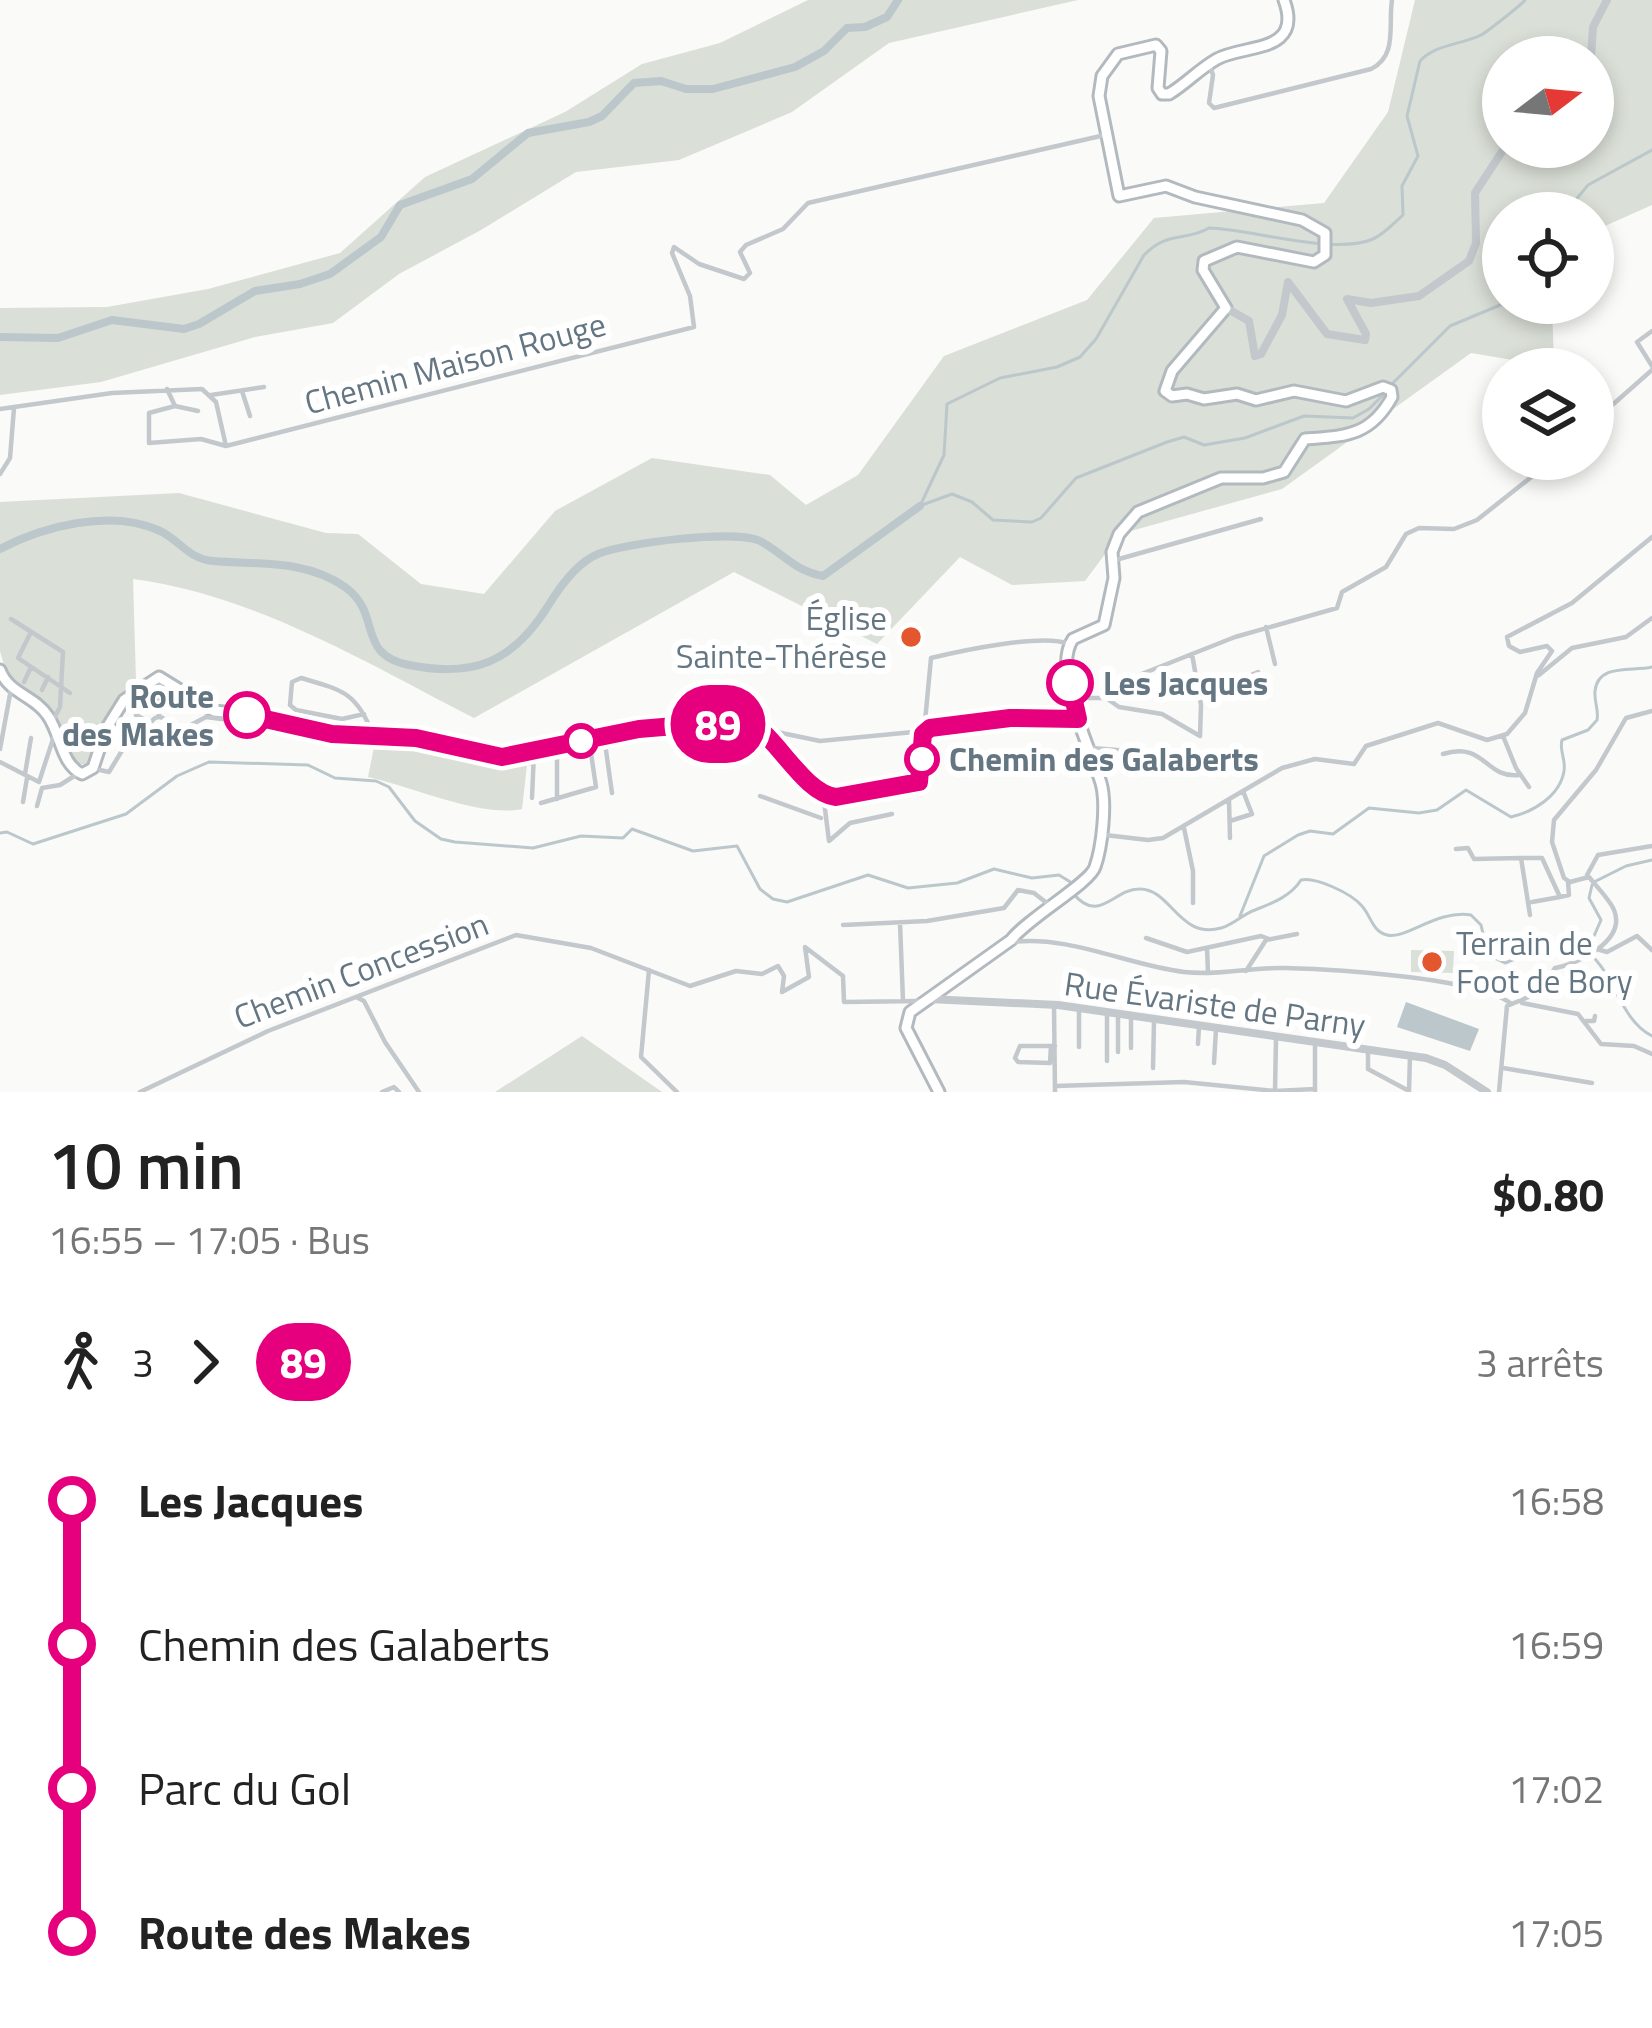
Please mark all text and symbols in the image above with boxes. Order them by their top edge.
north arrow [1482,36,1614,168]
map controls [1482,36,1614,480]
button: locate [1482,192,1614,324]
street label: Chemin Maison Rouge [299,299,611,427]
button: layers [1482,348,1614,480]
place label: Église Sainte-Thérèse [676,593,887,681]
marker: Église Sainte-Thérèse [898,624,924,650]
place label: Les Jacques [1103,658,1268,708]
marker: Les Jacques [1048,661,1092,705]
place label: Route des Makes [62,671,214,759]
line badge: 89 [664,685,772,763]
text: 89 [694,692,742,756]
marker: Route des Makes [225,693,269,737]
unlabelled marker [565,725,597,757]
place label: Chemin des Galaberts [949,734,1259,784]
marker: Chemin des Galaberts [906,743,938,775]
street label: Chemin Concession [227,898,495,1042]
place label: Terrain de Foot de Bory [1456,918,1633,1006]
marker: Terrain de Foot de Bory [1419,949,1445,975]
street label: Rue Évariste de Parny [1061,958,1369,1050]
text: 10 min [48,1114,244,1215]
text: $0.80 [1492,1160,1604,1228]
text: 16:55 – 17:05 · Bus [48,1210,370,1269]
icon: walk [48,1329,114,1395]
icon: forward [172,1329,238,1395]
text: 89 [280,1330,327,1394]
text: 3 [132,1333,154,1392]
text: 3 arrêts [1476,1333,1604,1392]
text: Les Jacques [138,1466,364,1534]
text: 16:58 [1508,1471,1604,1530]
text: Chemin des Galaberts [138,1610,550,1678]
text: 16:59 [1508,1615,1604,1674]
text: Parc du Gol [138,1754,351,1822]
text: 17:02 [1508,1759,1604,1818]
text: Route des Makes [138,1898,471,1966]
text: 17:05 [1508,1903,1604,1962]

